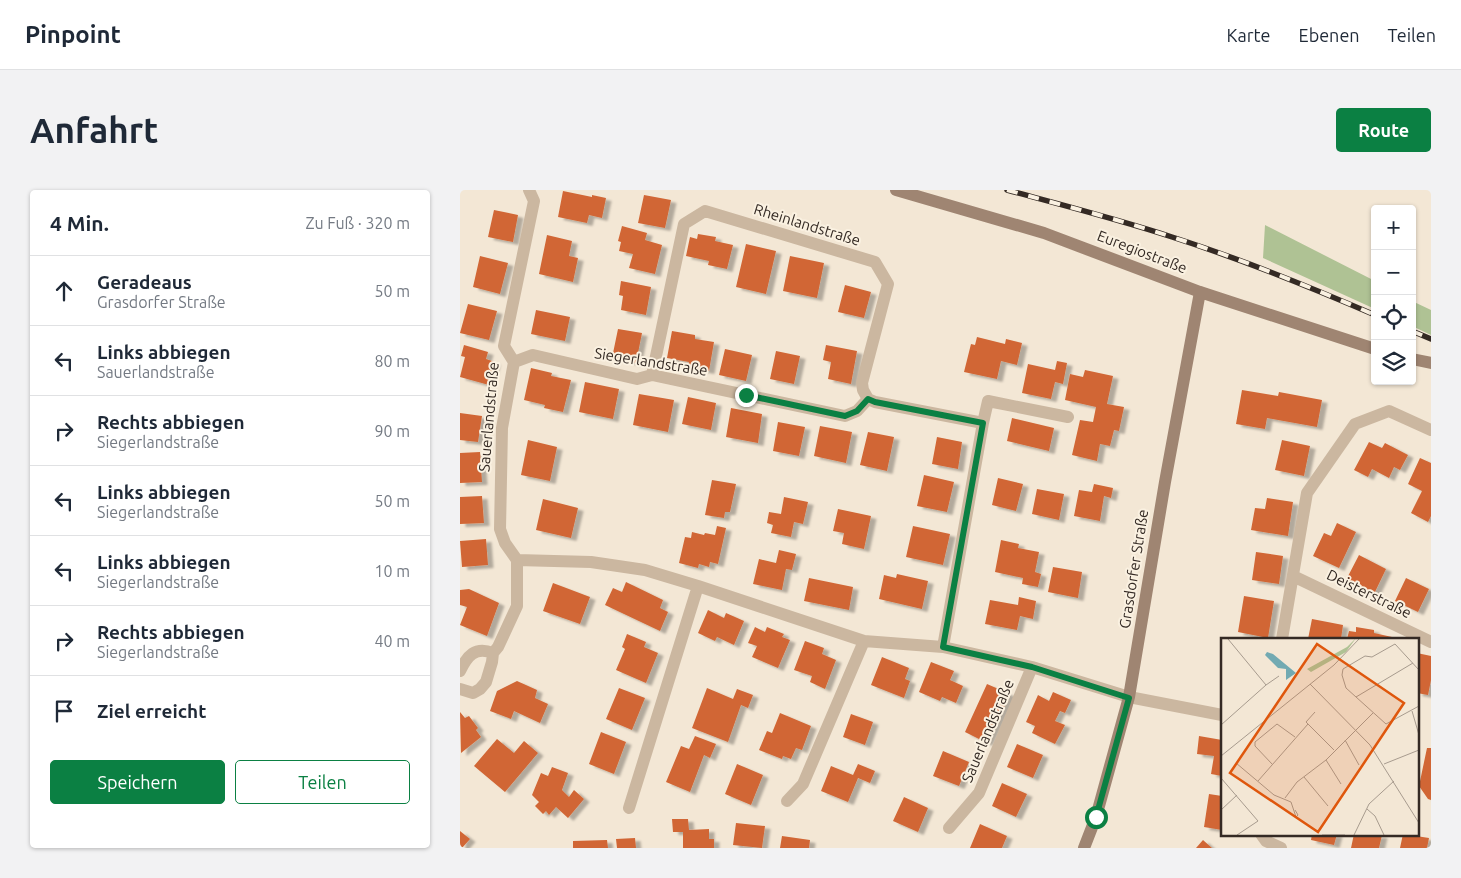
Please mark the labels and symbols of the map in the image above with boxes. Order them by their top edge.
street label: Rheinlandstraße [752,200,862,249]
street label: Euregiostraße [1095,227,1190,276]
street label: Siegerlandstraße [593,344,709,379]
street label: Sauerlandstraße [475,361,502,473]
route end [735,384,758,407]
street label: Grasdorfer Straße [1116,508,1151,630]
street label: Deisterstraße [1324,566,1414,621]
inset map [1221,638,1418,836]
street label: Sauerlandstraße [958,677,1017,785]
route start [1085,806,1108,829]

